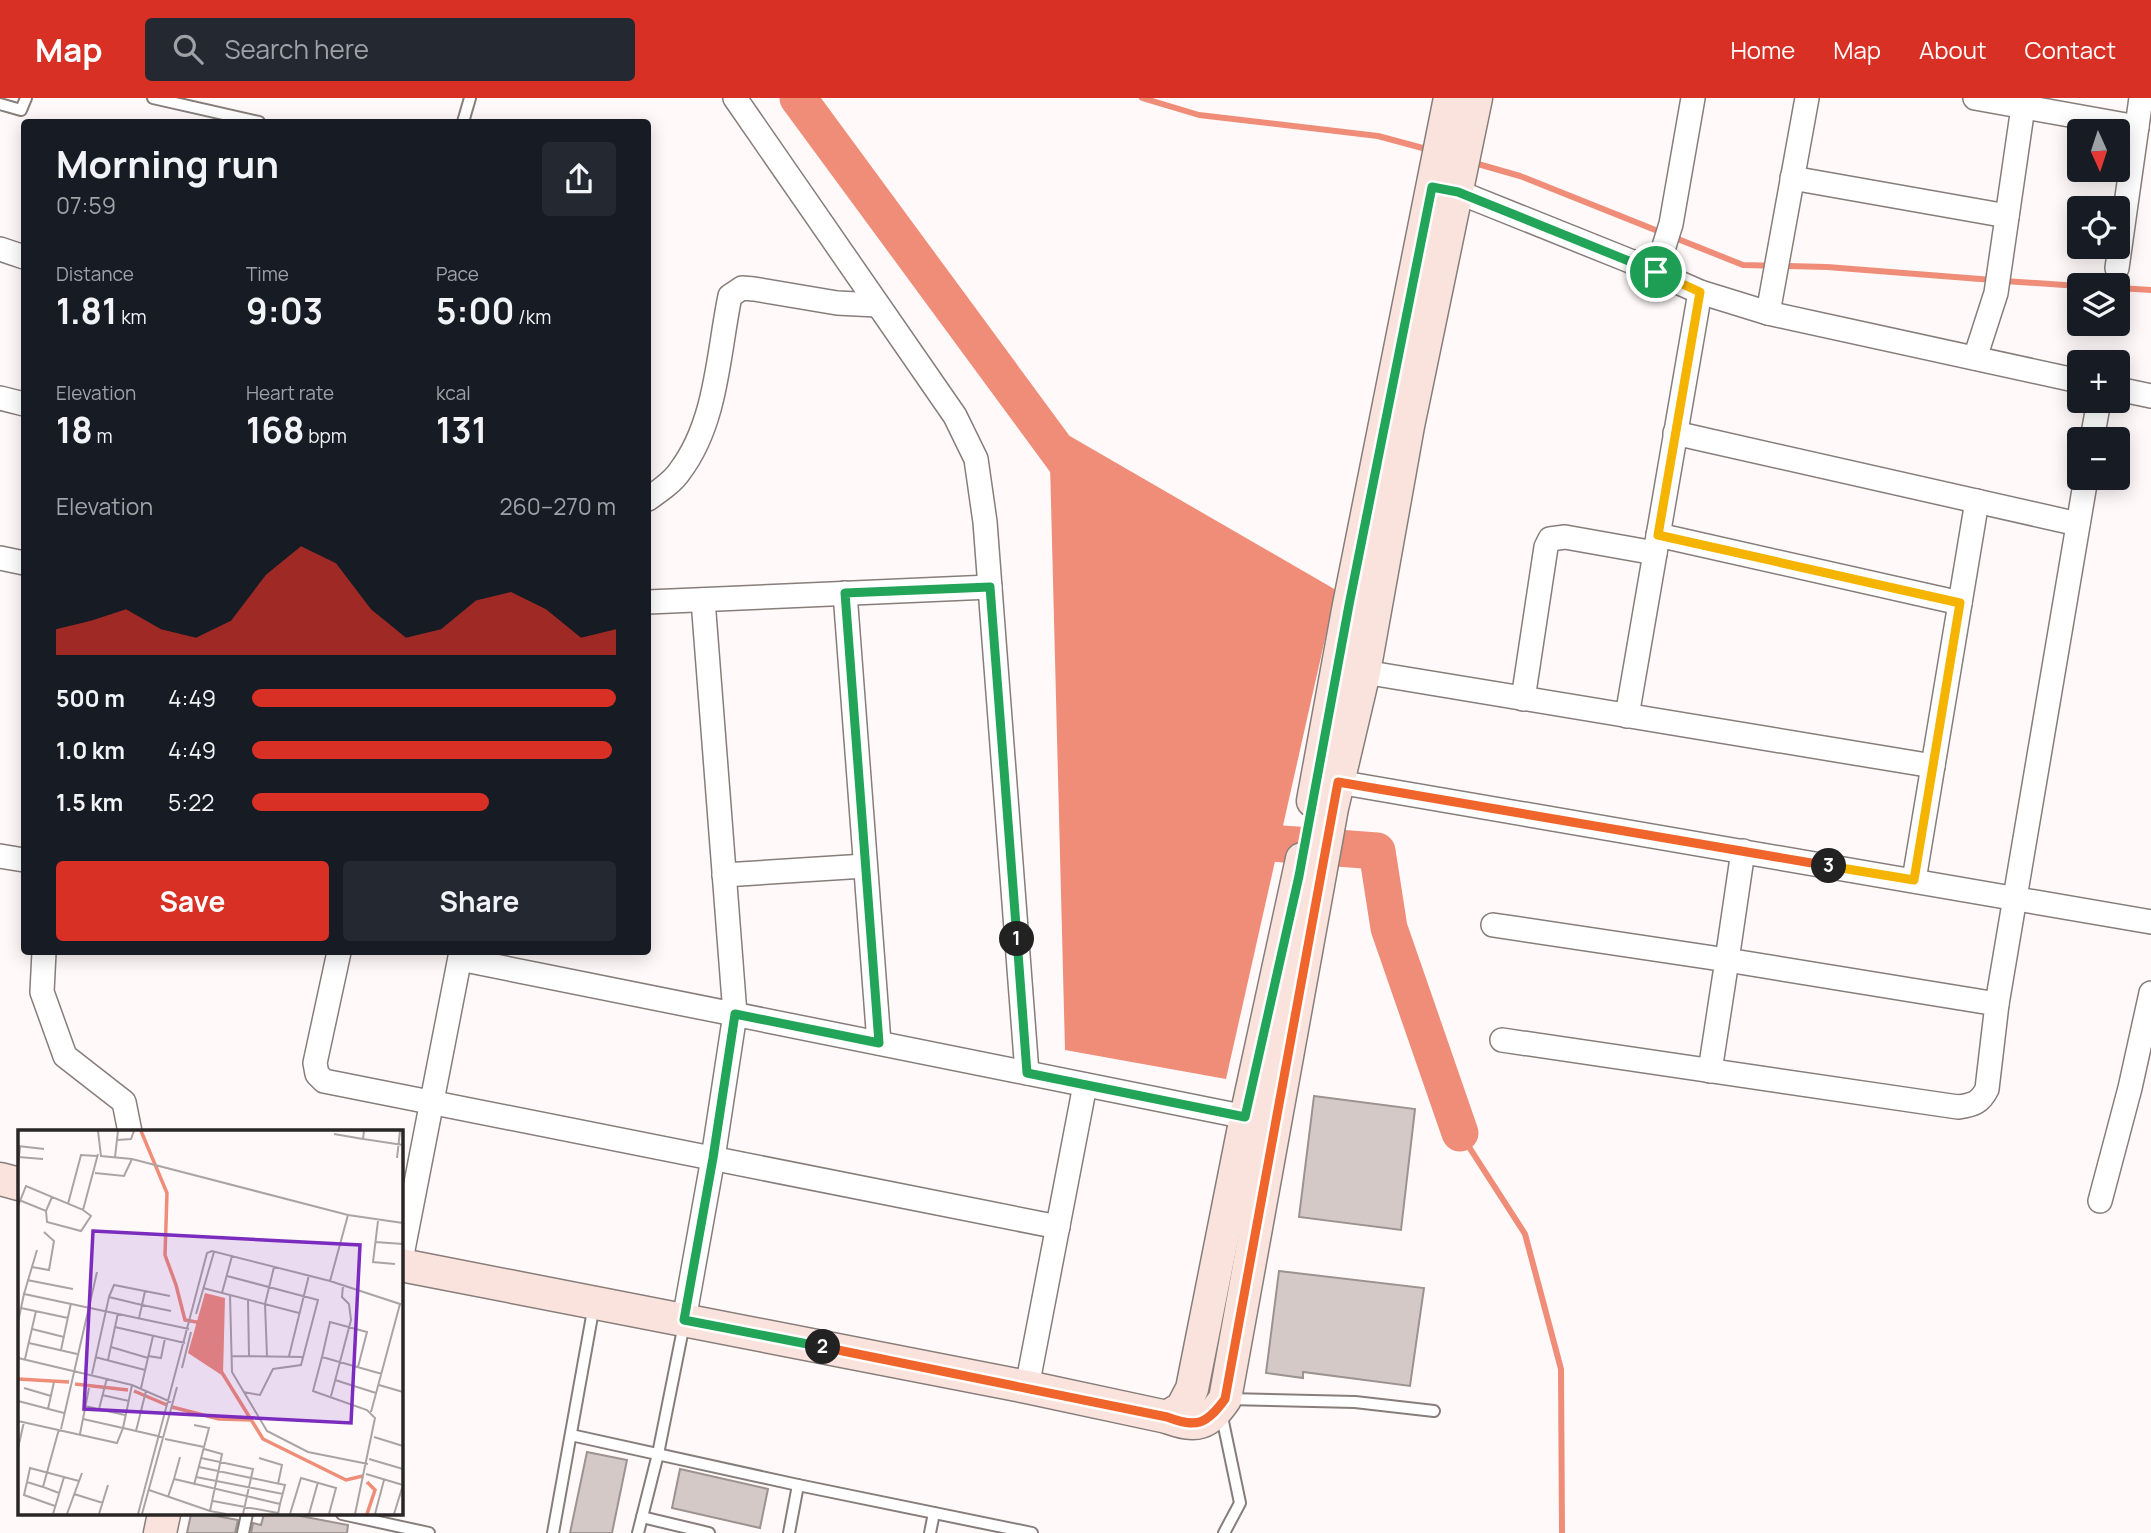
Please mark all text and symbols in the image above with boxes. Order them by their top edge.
search box [145,18,635,81]
text: Map [35,27,103,72]
icon: search [169,30,207,68]
text: Search here [225,31,369,67]
text: Home [1730,33,1795,66]
text: Map [1833,33,1881,66]
text: About [1919,33,1987,66]
text: Contact [2025,33,2116,66]
north arrow [2067,119,2130,182]
map controls [2067,119,2130,490]
text: Morning run [56,137,279,189]
button: share [542,142,616,216]
text: 07:59 [56,189,116,221]
button: locate [2067,196,2130,259]
pin [1626,242,1686,302]
icon: arrive [1637,253,1675,291]
text: Distance [56,261,134,287]
text: Time [246,261,289,287]
text: Pace [436,261,479,287]
button: layers [2067,273,2130,336]
text: 1.81 [56,287,117,335]
text: 9:03 [246,287,323,335]
text: 5:00 [436,287,515,335]
text: km [117,304,147,330]
text: /km [515,304,551,330]
button: + [2067,350,2130,413]
text: Elevation [56,380,136,406]
text: Heart rate [246,380,334,406]
text: kcal [436,380,471,406]
text: 18 [56,406,93,454]
text: 168 [246,406,305,454]
text: 131 [436,406,487,454]
text: m [93,423,113,449]
text: bpm [305,423,347,449]
button: − [2067,427,2130,490]
text: Elevation [56,490,153,522]
text: 260–270 m [499,490,616,522]
text: 500 m [56,682,125,714]
text: 4:49 [168,682,216,714]
text: 1.0 km [56,734,125,766]
text: 4:49 [168,734,216,766]
text: 1.5 km [56,786,123,818]
text: 5:22 [168,786,214,818]
pin: 3 [1812,848,1846,884]
text: 3 [1823,852,1834,878]
button: Save [56,861,329,941]
button: Share [343,861,616,941]
pin: 1 [1000,922,1034,956]
text: 1 [1012,925,1021,951]
inset map [18,1130,402,1516]
pin: 2 [806,1330,840,1364]
text: 2 [817,1333,828,1359]

